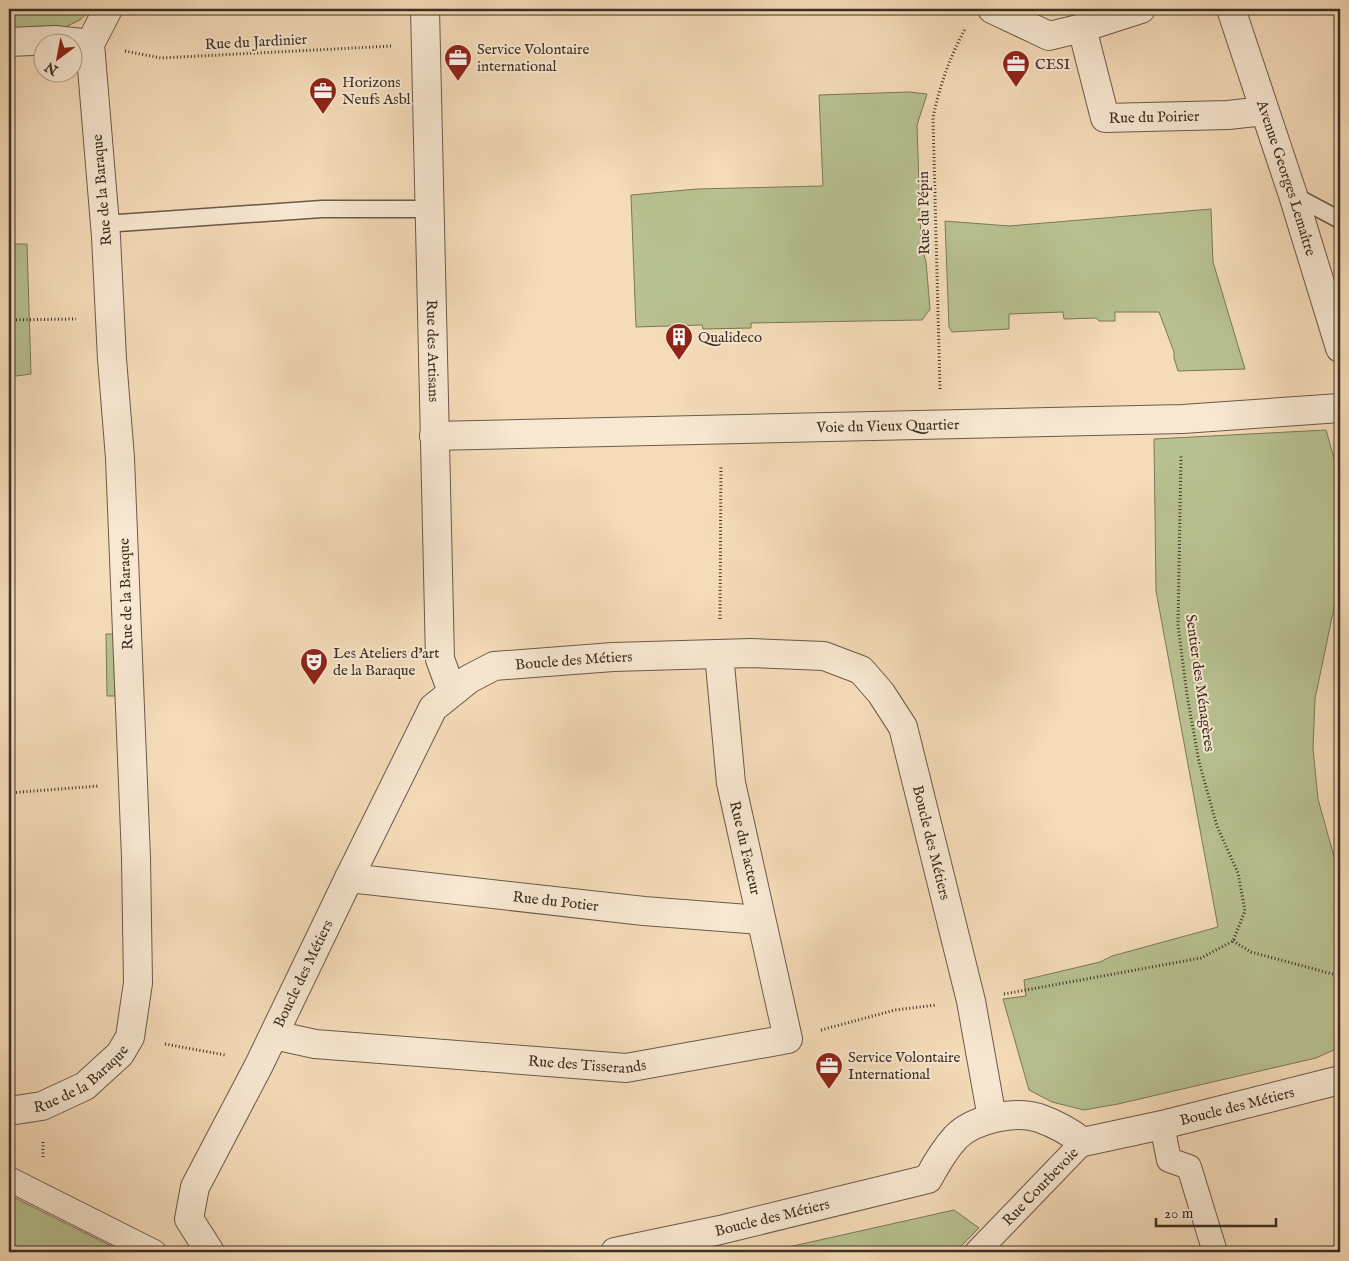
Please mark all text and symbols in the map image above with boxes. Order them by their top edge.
street label: Rue du Jardinier [204,30,308,54]
north arrow [32,32,82,82]
place label: Service Volontaire international [477,40,589,76]
office icon: Service Volontaire international [443,43,473,82]
office icon: CESI [1001,49,1031,88]
place label: CESI [1035,55,1071,74]
text: N [42,57,62,80]
place label: Horizons Neufs Asbl [342,73,412,109]
office icon: Horizons Neufs Asbl [308,76,338,115]
street label: Avenue Georges Lemaître [1252,97,1321,258]
street label: Rue du Poirier [1109,106,1200,127]
street label: Rue de la Baraque [88,133,116,247]
street label: Rue du Pépin [914,171,934,255]
street label: Rue des Artisans [422,299,444,402]
building icon: Qualideco [664,322,694,361]
place label: Qualideco [698,328,762,347]
street label: Voie du Vieux Quartier [815,415,960,437]
street label: Rue de la Baraque [115,538,137,650]
street label: Sentier des Ménagères [1181,613,1219,753]
place label: Les Ateliers d'art de la Baraque [333,644,440,680]
theatre icon: Les Ateliers d'art de la Baraque [299,647,329,686]
street label: Boucle des Métiers [514,647,633,674]
street label: Boucle des Métiers [908,783,955,902]
street label: Rue du Facteur [725,799,765,897]
street label: Rue du Potier [512,887,600,915]
street label: Boucle des Métiers [269,916,337,1031]
street label: Rue de la Baraque [32,1042,133,1117]
place label: Service Volontaire International [848,1048,960,1084]
street label: Rue des Tisserands [527,1051,648,1078]
office icon: Service Volontaire International [814,1051,844,1090]
street label: Boucle des Métiers [1178,1082,1296,1130]
street label: Rue Courbevoie [998,1143,1082,1230]
street label: Boucle des Métiers [713,1194,832,1240]
scale bar [1156,1196,1276,1228]
text: 20 m [1164,1204,1194,1223]

